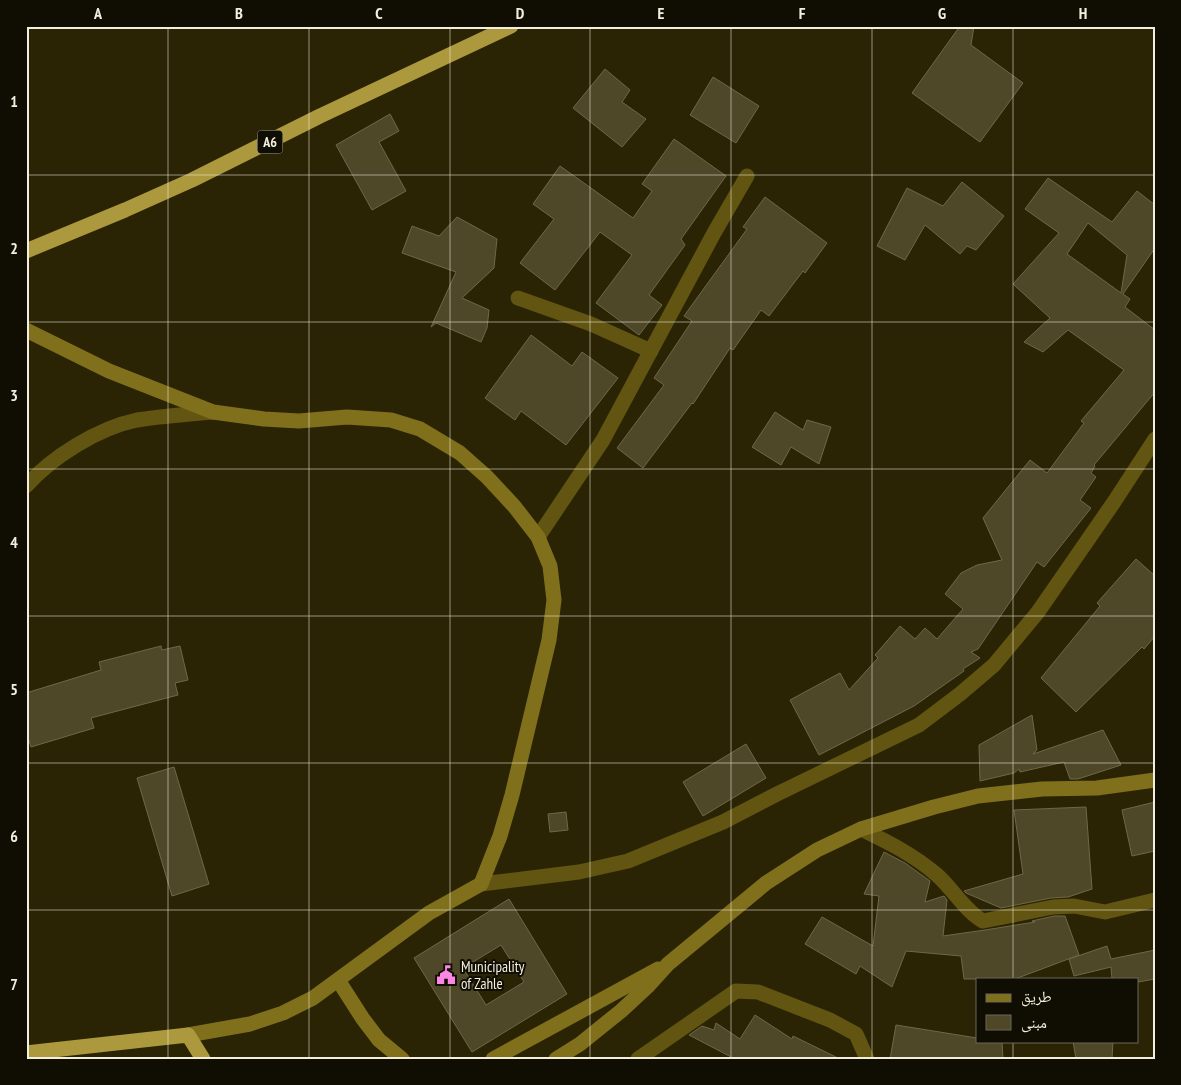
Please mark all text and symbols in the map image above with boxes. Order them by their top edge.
text: A [93,3,103,23]
text: B [235,3,243,23]
text: C [375,3,383,23]
text: D [516,3,525,23]
text: E [658,3,665,23]
text: F [799,3,806,23]
text: G [938,3,946,23]
text: H [1079,3,1087,23]
text: 1 [10,91,18,111]
road number: A6 [258,130,282,154]
text: 2 [10,238,18,258]
text: 3 [10,385,18,405]
text: 4 [10,532,18,552]
text: 5 [10,679,18,699]
text: 6 [10,826,18,846]
place label: Municipality of Zahle [461,957,525,993]
public building icon: Municipality of Zahle [435,964,457,986]
text: 7 [10,974,18,994]
legend [976,978,1138,1042]
text: طريق [1021,987,1052,1007]
text: مبنى [1021,1013,1047,1033]

